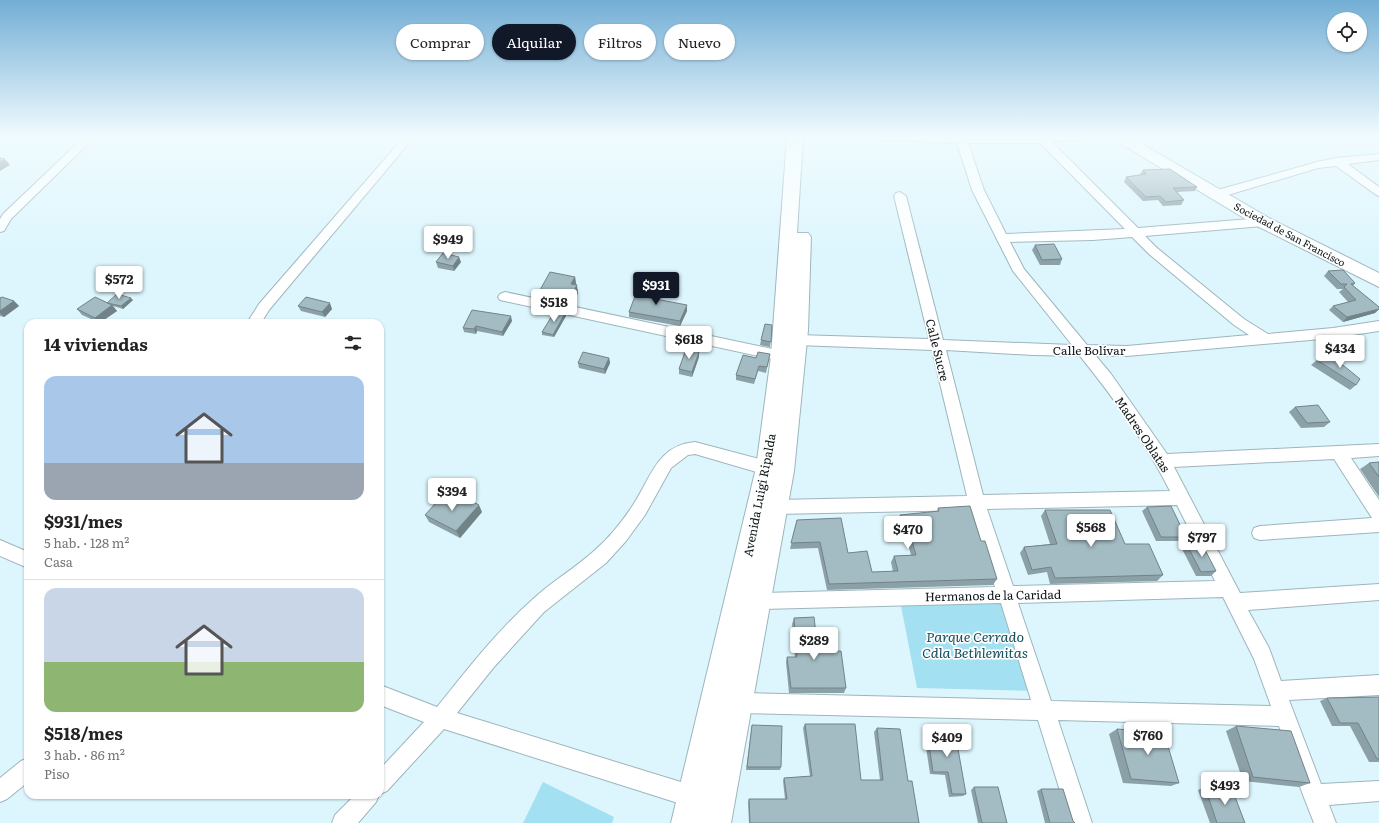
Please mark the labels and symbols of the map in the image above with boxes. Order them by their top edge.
street label: Sociedad de San Francisco [1232,198,1348,270]
pin: $949 [424,226,472,260]
pin: $572 [95,266,143,300]
pin: $931 [632,272,680,306]
pin: $518 [530,289,578,323]
street label: Calle Sucre [922,317,954,383]
pin: $618 [665,326,713,360]
pin: $434 [1316,335,1364,369]
street label: Calle Bolívar [1053,341,1126,359]
street label: Madres Oblatas [1111,393,1175,476]
street label: Avenida Luigi Ripalda [738,431,780,558]
pin: $394 [428,478,476,512]
pin: $568 [1067,514,1115,548]
pin: $470 [884,516,932,550]
pin: $797 [1178,524,1226,558]
street label: Hermanos de la Caridad [925,585,1062,605]
park label: Parque Cerrado Cdla Bethlemitas [922,626,1028,662]
pin: $289 [790,627,838,661]
pin: $760 [1124,722,1172,756]
pin: $409 [923,724,971,758]
pin: $493 [1201,772,1249,806]

